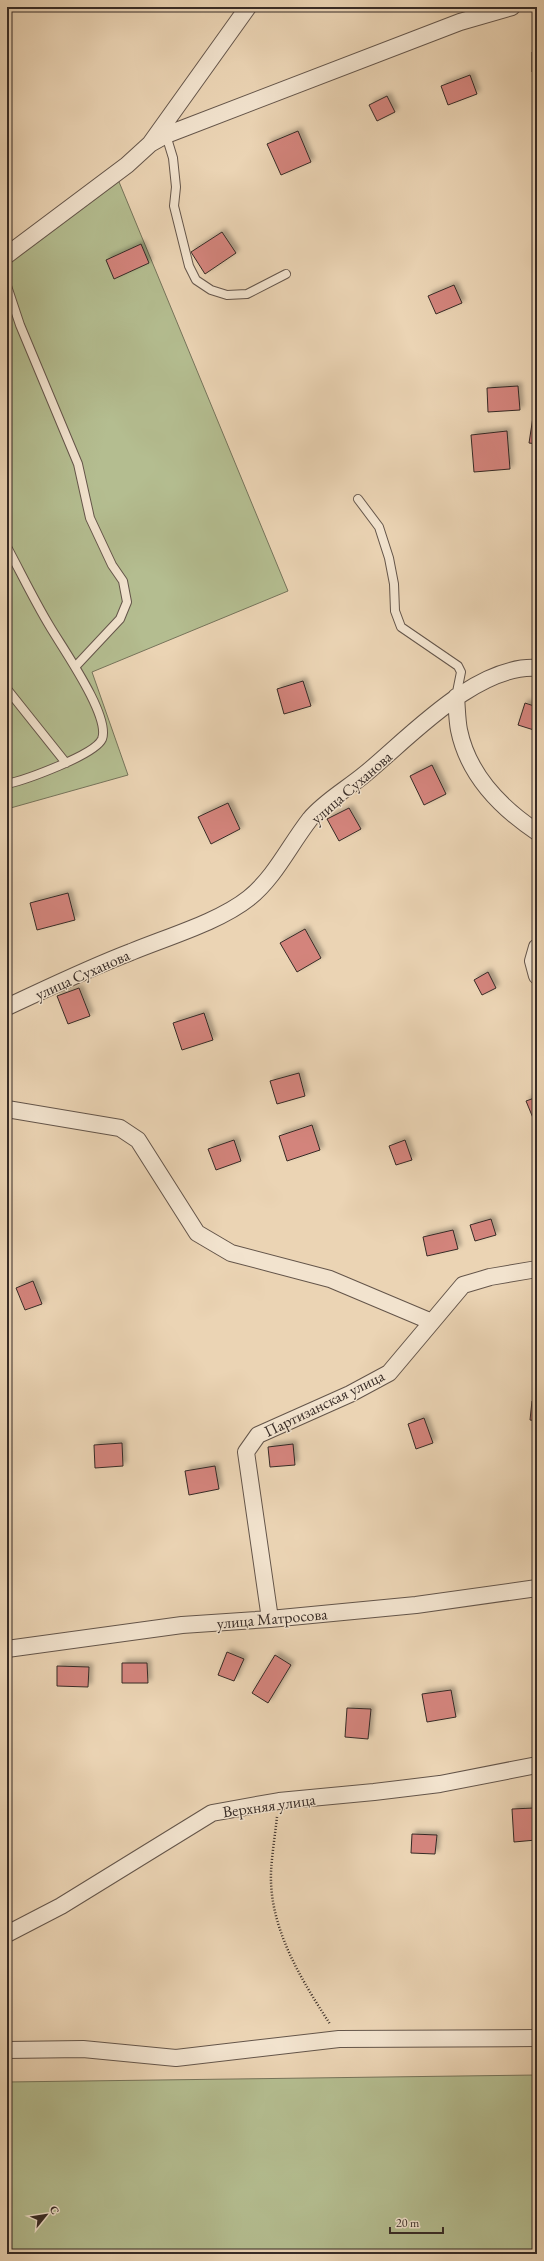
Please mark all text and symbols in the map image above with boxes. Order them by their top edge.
street label: улица Суханова [306,746,397,829]
street label: улица Суханова [32,944,133,1005]
street label: Партизанская улица [260,1365,388,1442]
street label: улица Матросова [216,1603,329,1634]
street label: Верхняя улица [221,1789,317,1822]
north arrow [26,2195,66,2235]
text: С [47,2203,63,2217]
scale bar [390,2209,443,2235]
text: 20 m [396,2215,420,2231]

